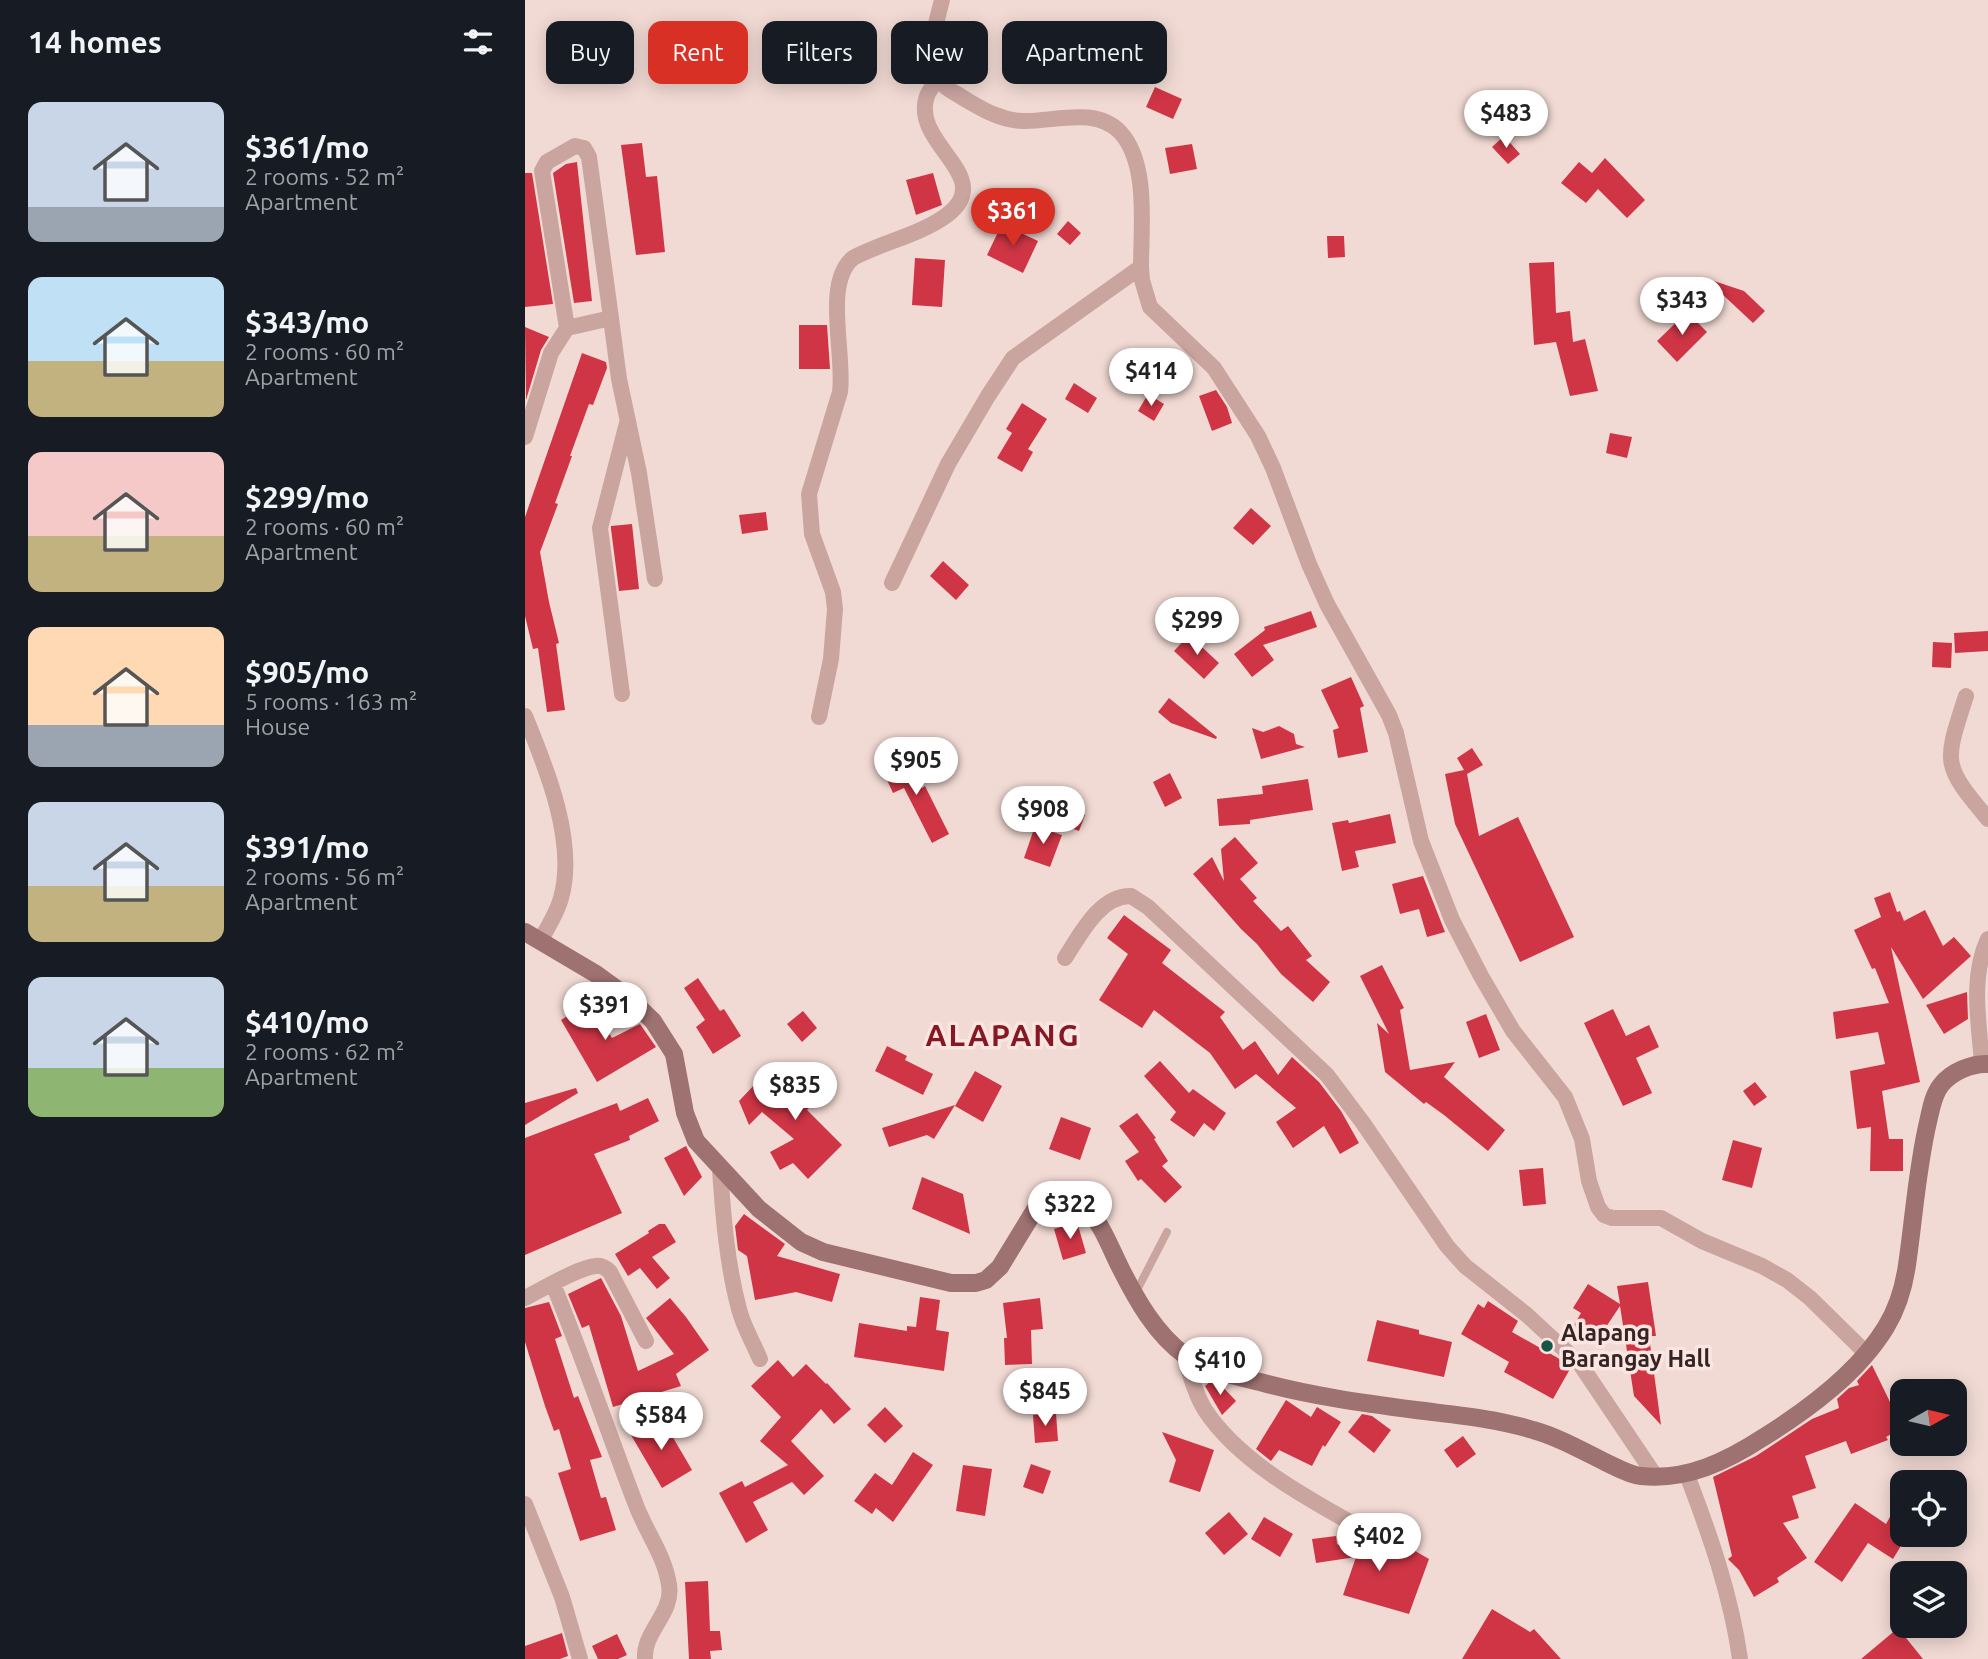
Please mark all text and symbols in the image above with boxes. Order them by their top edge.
chip: Buy [546,21,634,84]
chip: Rent [648,21,748,84]
chip: Filters [762,21,877,84]
chip: New [891,21,988,84]
chip: Apartment [1002,21,1167,84]
icon: filters [459,23,497,61]
text: 14 homes [28,25,162,59]
pin: $483 [1465,90,1547,150]
text: $483 [1480,100,1532,125]
icon: home [84,130,168,214]
text: $361/mo [245,130,369,164]
text: 2 rooms · 52 m² [245,164,404,189]
pin: $361 [972,188,1054,248]
text: Apartment [245,189,358,214]
text: $361 [987,198,1039,223]
pin: $343 [1641,278,1723,337]
text: $343 [1656,287,1708,312]
icon: home [84,305,168,389]
text: $343/mo [245,305,369,339]
text: 2 rooms · 60 m² [245,339,404,364]
pin: $414 [1110,348,1192,408]
text: $414 [1125,358,1177,383]
text: Apartment [245,364,358,389]
icon: home [84,480,168,564]
text: $299/mo [245,480,369,514]
text: 2 rooms · 60 m² [245,514,404,539]
text: Apartment [245,539,358,564]
pin: $299 [1156,598,1238,657]
text: $299 [1171,607,1223,632]
icon: home [84,655,168,739]
text: $905/mo [245,655,369,689]
text: 5 rooms · 163 m² [245,689,417,714]
text: House [245,714,310,739]
pin: $905 [875,738,957,797]
text: $905 [890,747,942,772]
pin: $908 [1002,786,1084,846]
text: $908 [1017,796,1069,821]
icon: home [84,830,168,914]
text: $391/mo [245,830,369,864]
text: 2 rooms · 56 m² [245,864,404,889]
text: Apartment [245,889,358,914]
pin: $391 [564,982,646,1042]
text: $391 [579,992,631,1017]
icon: home [84,1005,168,1089]
text: $410/mo [245,1005,369,1039]
district label: ALAPANG [926,1018,1080,1052]
text: 2 rooms · 62 m² [245,1039,404,1064]
pin: $835 [754,1062,836,1122]
text: Apartment [245,1064,358,1089]
text: $835 [769,1072,821,1097]
pin: $322 [1029,1182,1111,1241]
text: $322 [1044,1191,1096,1216]
place label: Alapang Barangay Hall [1561,1320,1711,1371]
pin: $410 [1179,1338,1261,1397]
marker: Alapang Barangay Hall [1539,1338,1555,1354]
text: $410 [1194,1347,1246,1372]
pin: $845 [1004,1368,1086,1428]
text: $845 [1019,1378,1071,1403]
north arrow [1890,1379,1967,1456]
map controls [1890,1379,1967,1638]
pin: $584 [620,1392,702,1452]
text: $584 [635,1402,687,1427]
button: locate [1890,1470,1967,1547]
pin: $402 [1338,1514,1420,1573]
text: $402 [1353,1523,1405,1548]
button: layers [1890,1561,1967,1638]

